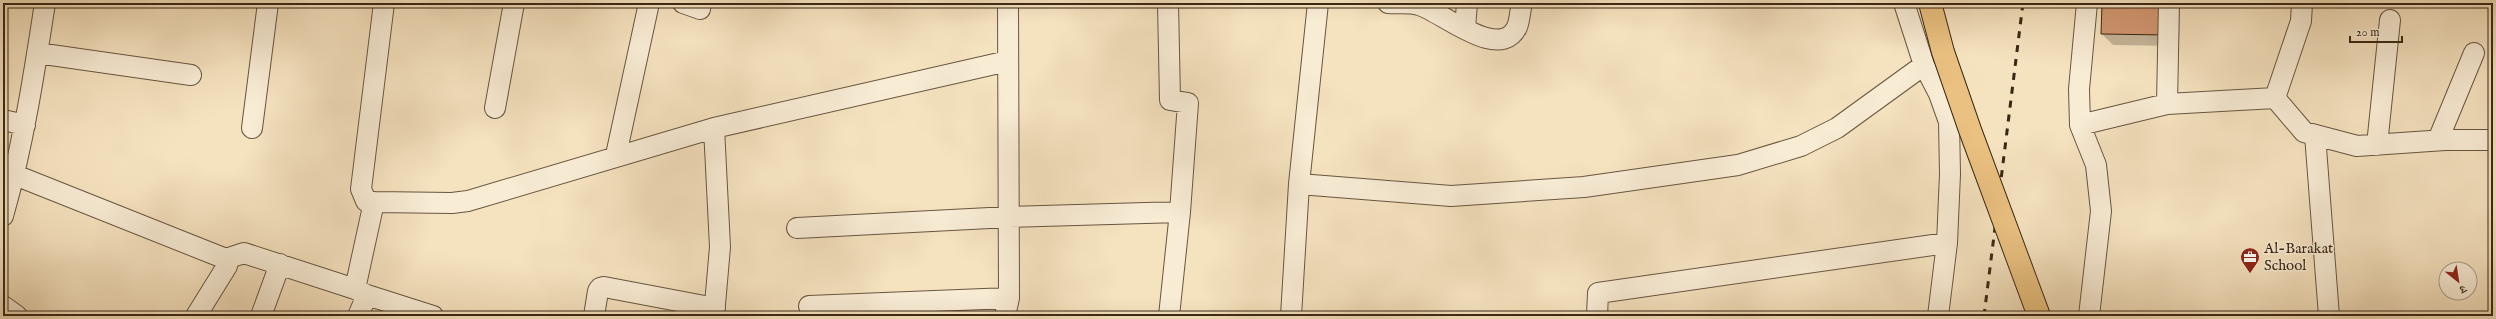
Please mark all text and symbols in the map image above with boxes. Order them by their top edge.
scale bar [2350,18,2402,44]
text: 20 m [2356,25,2379,40]
place label: Al-Barakat School [2263,239,2333,275]
office icon: Al-Barakat School [2239,246,2261,274]
north arrow [2438,261,2478,301]
text: उ [2455,281,2469,297]

